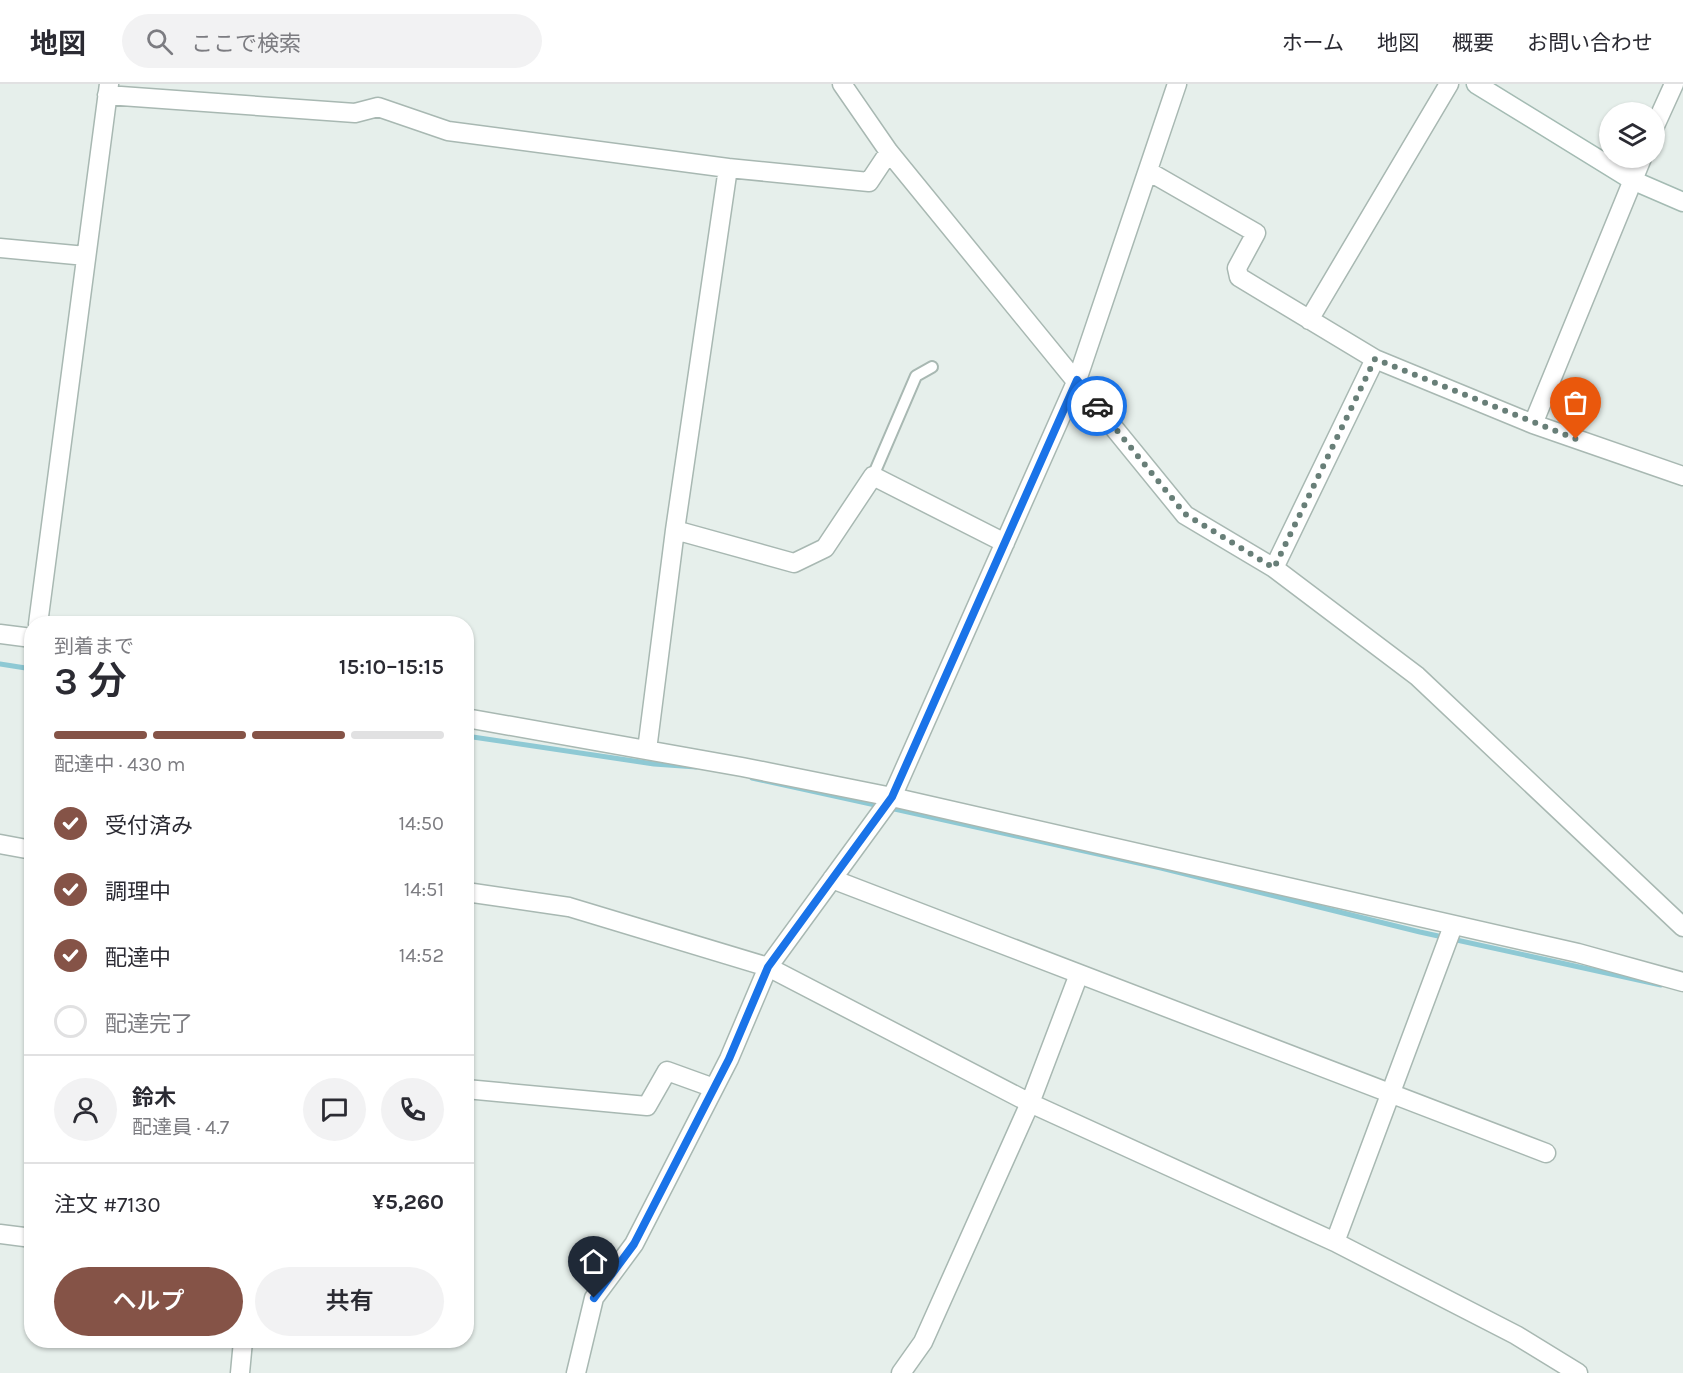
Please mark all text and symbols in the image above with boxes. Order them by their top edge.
search box [122,14,542,68]
icon: search [143,25,176,58]
text: 地図 [30,27,86,60]
text: ここで検索 [191,31,301,57]
text: ホーム [1282,31,1344,55]
text: 地図 [1377,31,1419,55]
text: 概要 [1452,31,1494,55]
text: お問い合わせ [1527,31,1653,55]
map controls [1599,102,1665,168]
button: layers [1599,102,1665,168]
courier [1067,376,1127,436]
pin [1550,377,1601,439]
icon: bag [1559,386,1592,419]
icon: car [1081,390,1114,423]
text: 到着まで [54,635,134,658]
text: 15:10–15:15 [339,654,444,680]
text: 3 分 [54,658,127,704]
text: 配達中 · 430 m [54,753,185,776]
icon: check [54,807,87,840]
text: 14:50 [398,812,444,835]
text: 受付済み [105,813,193,839]
icon: check [54,873,87,906]
text: 14:51 [404,878,444,901]
text: 調理中 [105,879,171,905]
icon: check [54,939,87,972]
text: 14:52 [399,944,444,967]
text: 配達中 [105,945,171,971]
text: 配達完了 [105,1011,193,1037]
button: person [54,1078,117,1141]
button: chat [303,1078,366,1141]
button: phone [381,1078,444,1141]
text: 鈴木 [132,1085,176,1111]
text: 配達員 · 4.7 [132,1116,229,1139]
text: ¥5,260 [372,1189,444,1215]
text: 注文 #7130 [54,1192,161,1218]
pin [568,1236,619,1298]
icon: home [577,1245,610,1278]
button: ヘルプ [54,1267,243,1336]
button: 共有 [255,1267,444,1336]

